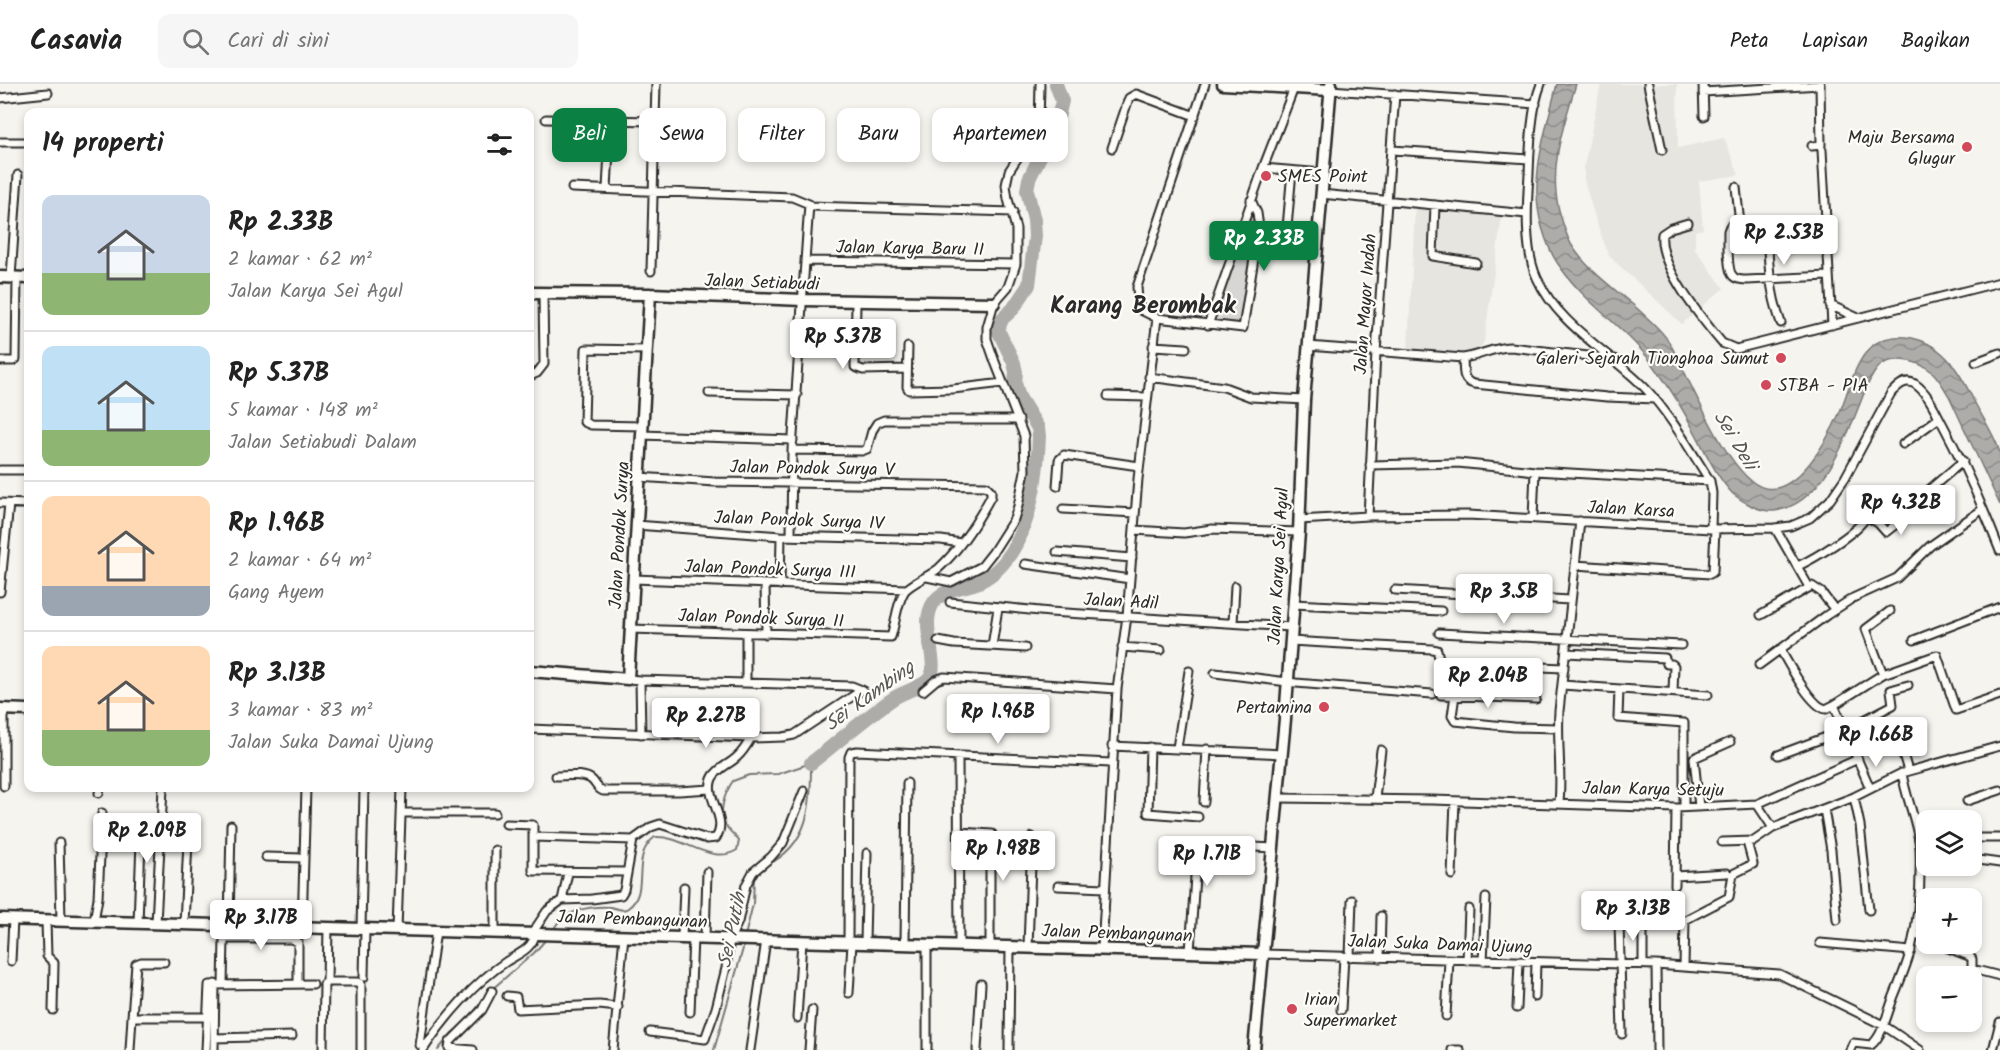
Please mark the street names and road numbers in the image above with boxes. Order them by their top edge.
street label: Jalan Mayor Indah [1347,233,1386,376]
street label: Jalan Karya Baru II [835,234,985,265]
street label: Jalan Setiabudi [704,267,821,300]
street label: Jalan Pondok Surya V [729,454,896,485]
street label: Jalan Pondok Surya [602,460,639,610]
street label: Jalan Karya Sei Agul [1261,486,1298,645]
street label: Jalan Karsa [1586,494,1675,527]
street label: Jalan Pondok Surya IV [713,504,886,539]
street label: Jalan Pondok Surya III [684,553,856,588]
street label: Jalan Adil [1083,586,1160,619]
street label: Jalan Pondok Surya II [677,602,845,637]
street label: Jalan Karya Setuju [1582,775,1725,806]
street label: Jalan Pembangunan [556,903,708,938]
street label: Jalan Pembangunan [1041,917,1193,952]
street label: Jalan Suka Damai Ujung [1347,928,1533,963]

